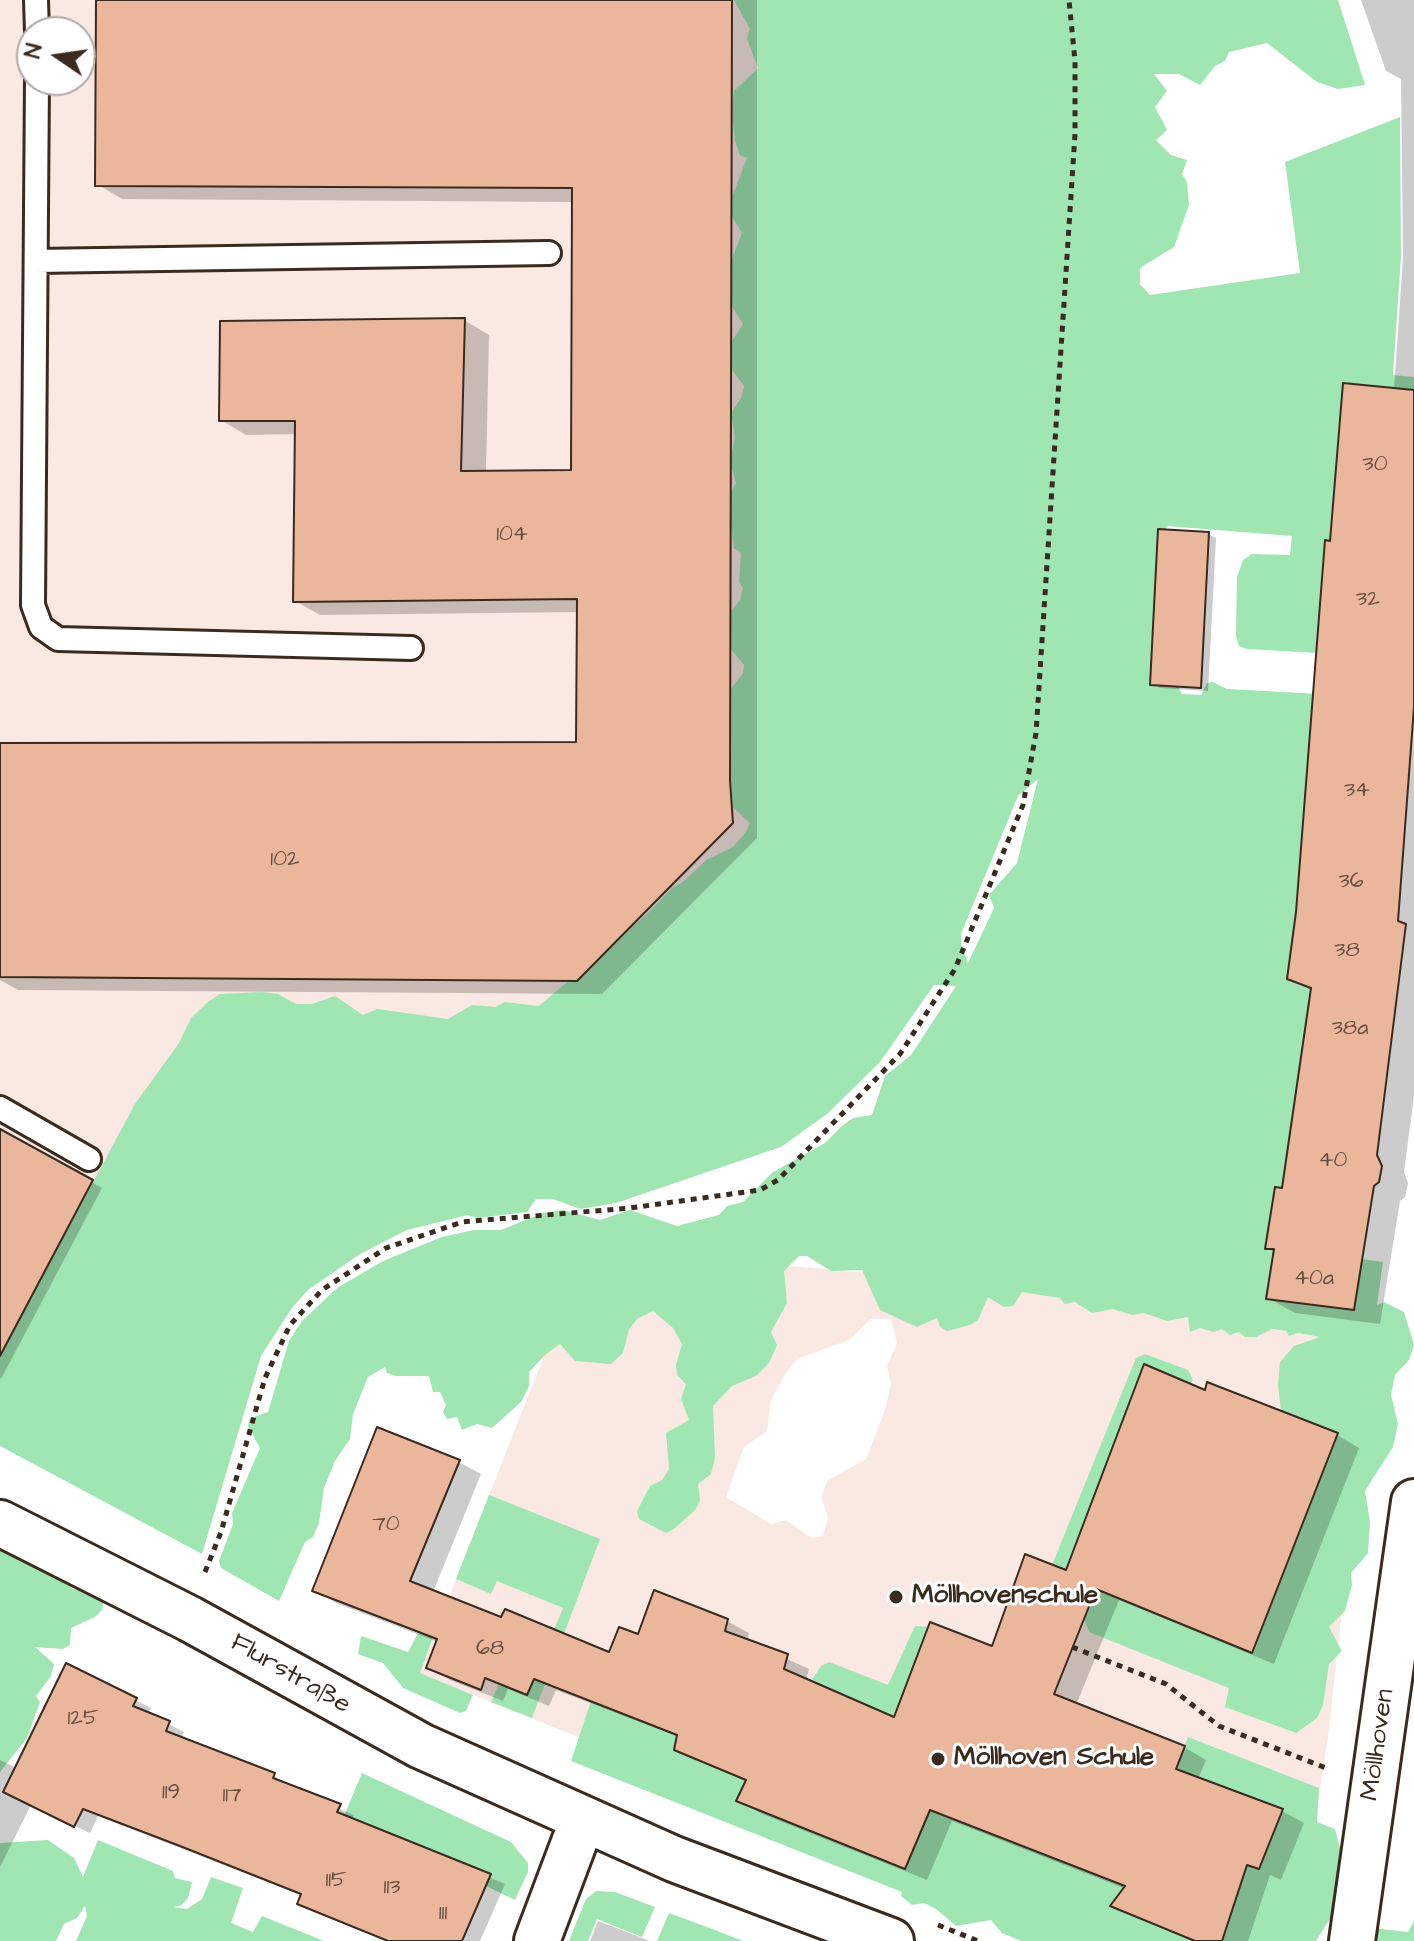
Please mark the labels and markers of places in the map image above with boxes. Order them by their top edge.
place label: Möllhovenschule [912,1581,1098,1613]
marker: Möllhovenschule [887,1588,905,1606]
place label: Möllhoven Schule [954,1743,1154,1775]
marker: Möllhoven Schule [929,1750,947,1768]

